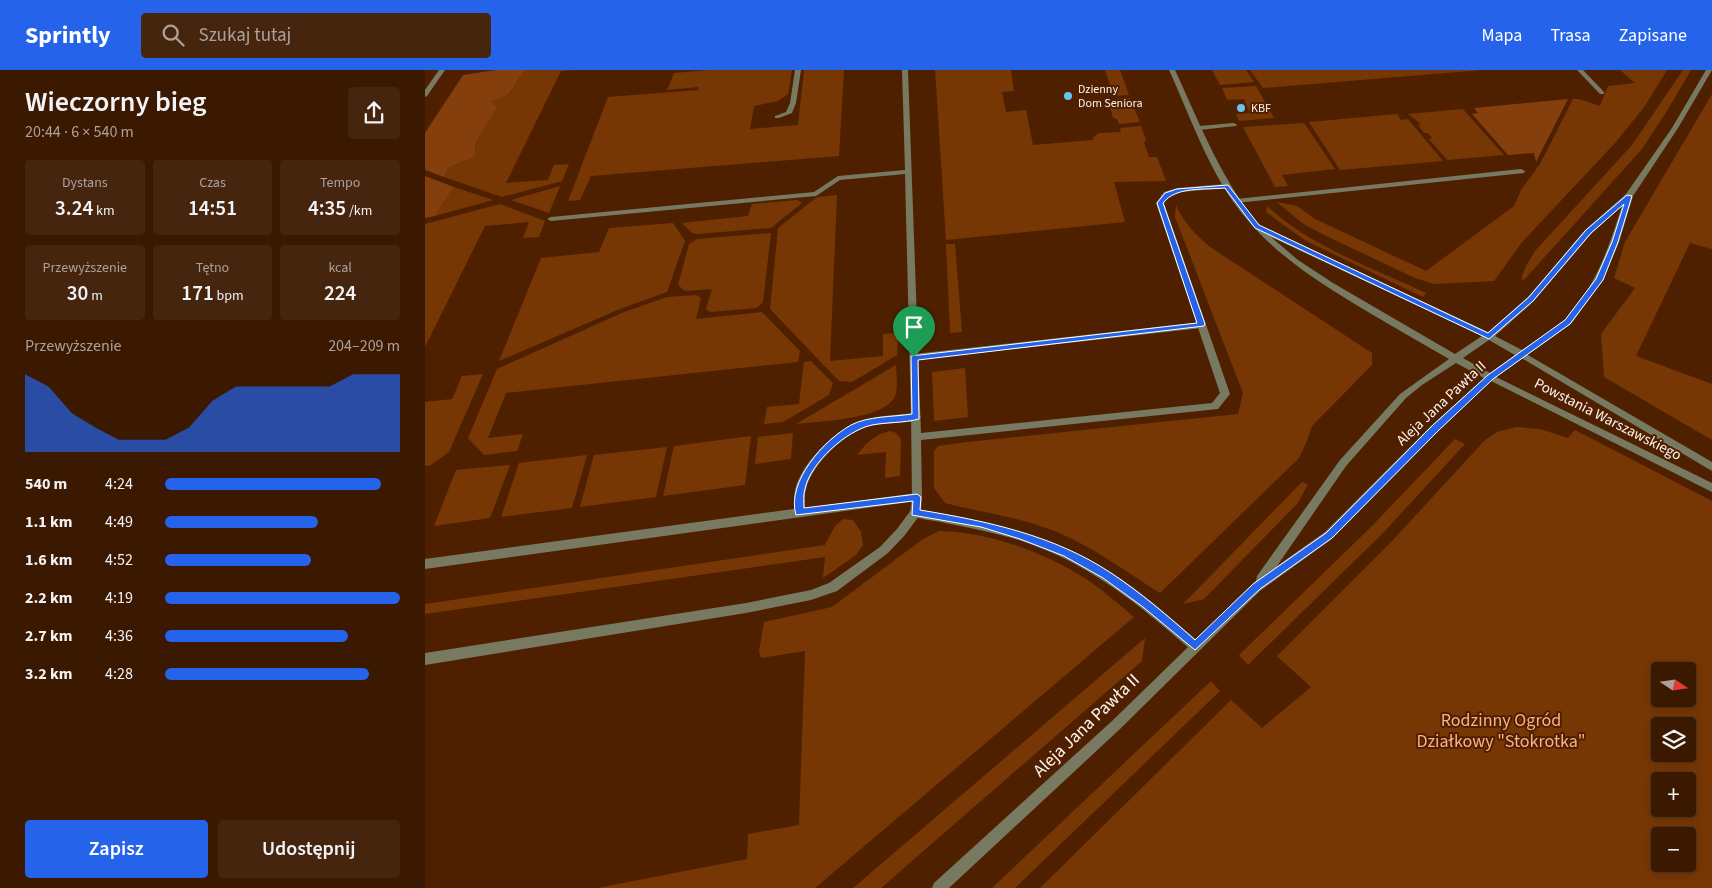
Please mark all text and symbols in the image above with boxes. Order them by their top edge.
search box [141,13,491,58]
text: Sprintly [25,18,111,53]
icon: search [159,21,187,49]
text: Szukaj tutaj [199,22,291,49]
text: Mapa [1481,23,1522,48]
text: Trasa [1550,23,1591,48]
text: Zapisane [1619,23,1687,48]
place label: Dzienny Dom Seniora [1078,81,1143,112]
text: Wieczorny bieg [25,82,207,122]
button: share [348,87,400,139]
marker: Dzienny Dom Seniora [1062,90,1074,102]
place label: KBF [1251,100,1271,117]
marker: KBF [1235,102,1247,114]
text: 20:44 · 6 × 540 m [25,121,134,143]
text: Dystans [62,173,108,193]
text: Czas [199,173,226,193]
text: Tempo [320,173,360,193]
text: 3.24 [55,193,93,223]
text: 14:51 [188,193,237,223]
text: 4:35 [308,193,346,223]
text: km [93,201,115,221]
text: /km [346,201,372,221]
text: Przewyższenie [43,258,127,278]
text: Tętno [196,258,229,278]
text: kcal [328,258,352,278]
text: 30 [67,278,88,308]
text: 171 [181,278,214,308]
text: 224 [324,278,356,308]
text: m [88,286,103,306]
text: bpm [214,286,244,306]
pin [893,306,935,357]
icon: arrive [900,313,928,341]
text: Przewyższenie [25,335,122,357]
text: 204–209 m [328,335,400,357]
street label: Aleja Jana Pawła II [1392,356,1491,451]
street label: Powstania Warszawskiego [1530,373,1685,466]
text: 540 m [25,473,67,495]
text: 4:24 [105,473,133,495]
text: 1.1 km [25,511,72,533]
text: 4:49 [105,511,133,533]
text: 1.6 km [25,549,72,571]
text: 4:52 [105,549,133,571]
text: 2.2 km [25,587,72,609]
text: 4:19 [105,587,133,609]
text: 2.7 km [25,625,72,647]
text: 4:36 [105,625,133,647]
north arrow [1651,662,1696,708]
map controls [1651,662,1696,872]
text: 3.2 km [25,663,72,685]
text: 4:28 [105,663,133,685]
street label: Aleja Jana Pawła II [1027,668,1145,783]
park label: Rodzinny Ogród Działkowy "Stokrotka" [1417,708,1585,754]
button: layers [1651,717,1696,762]
button: + [1651,772,1696,817]
button: Zapisz [25,820,208,878]
button: Udostępnij [218,820,400,878]
button: − [1651,827,1696,872]

